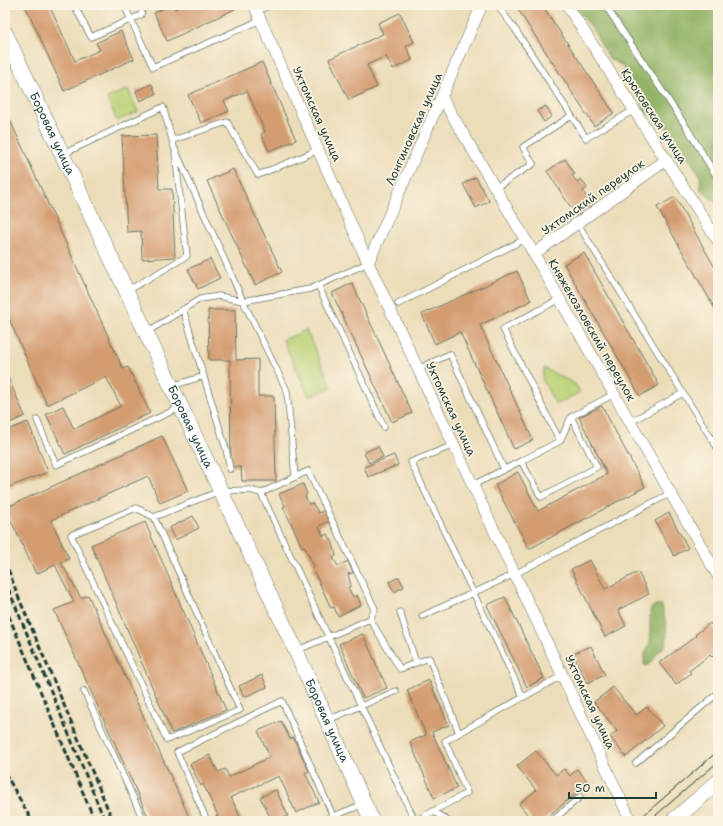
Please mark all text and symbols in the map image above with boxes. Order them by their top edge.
street label: Ухтомская улица [289,64,345,165]
street label: Крюковская улица [617,65,691,167]
street label: Лонгиновская улица [382,70,446,188]
street label: Боровая улица [26,89,79,178]
street label: Ухтомский переулок [538,155,648,239]
street label: Княжекозловский переулок [545,256,640,405]
street label: Ухтомская улица [422,359,480,459]
street label: Боровая улица [164,382,217,471]
street label: Ухтомская улица [561,652,619,752]
street label: Боровая улица [301,676,353,765]
scale bar [569,774,656,800]
text: 50 m [575,780,605,796]

